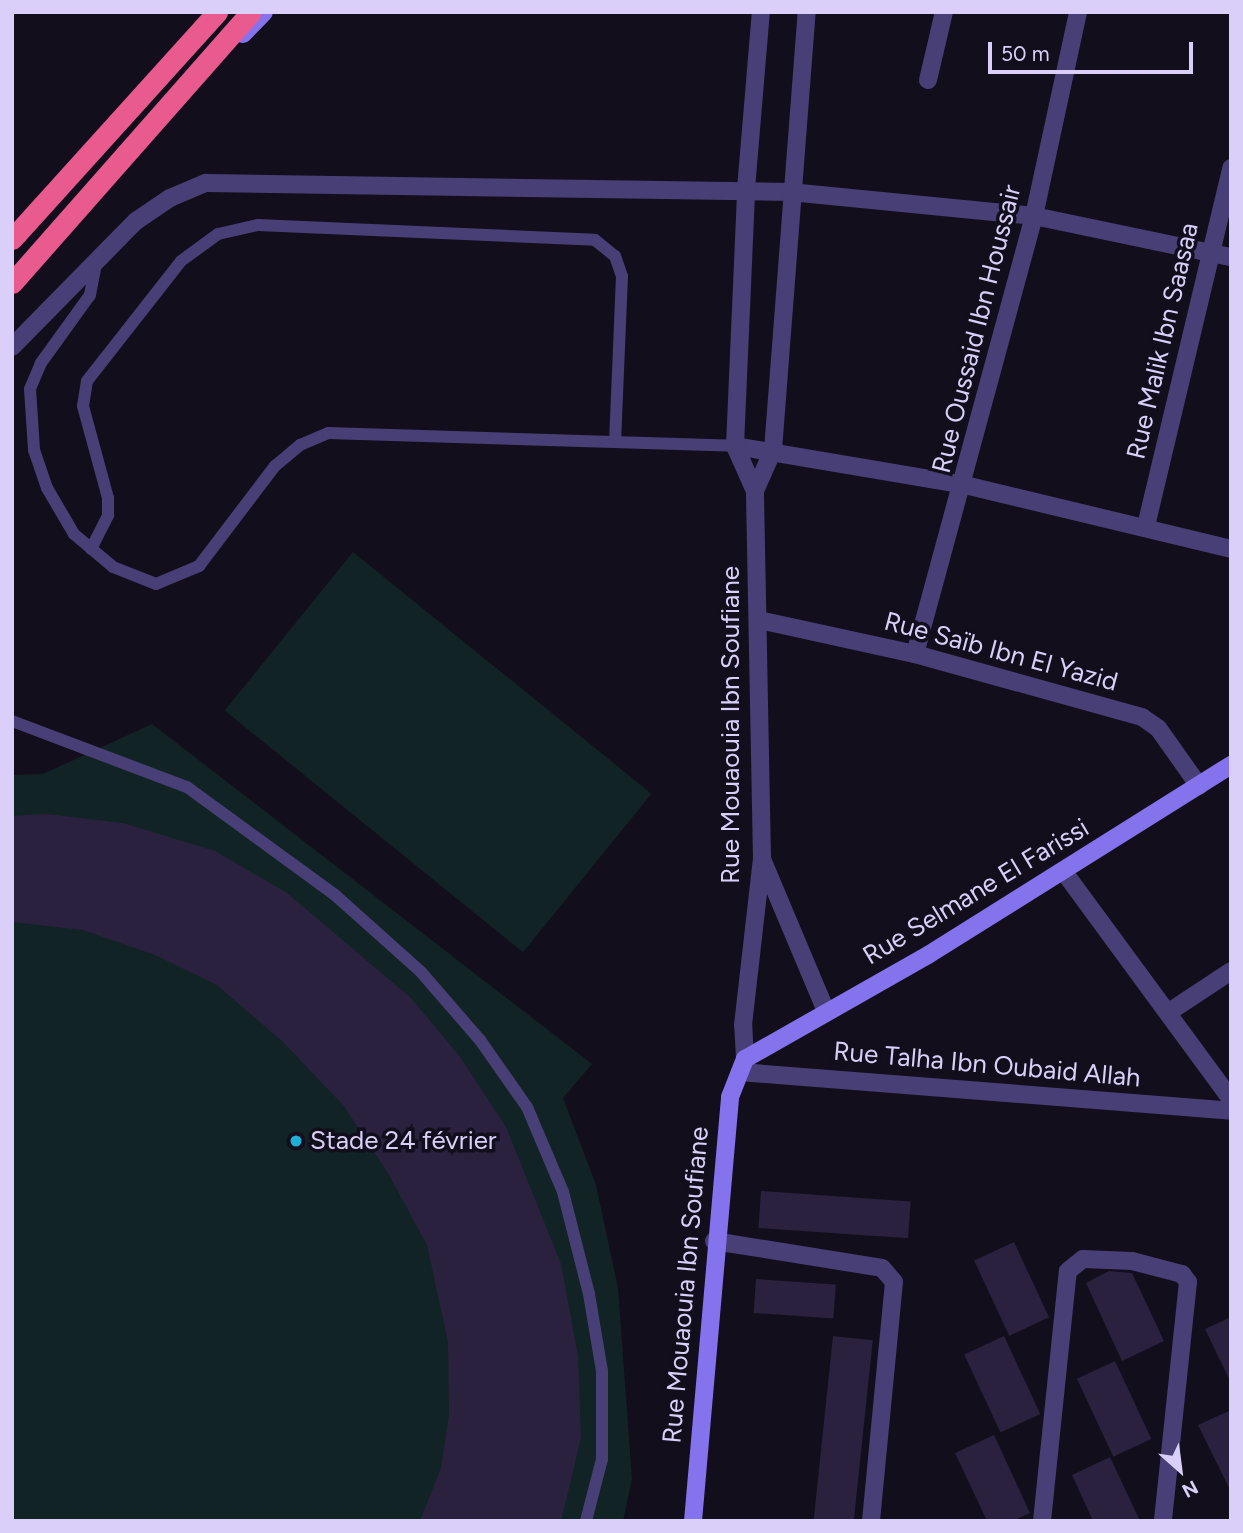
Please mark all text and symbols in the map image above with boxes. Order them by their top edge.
scale bar [991,28,1196,72]
text: 50 m [1001,41,1050,66]
street label: Rue Oussaid Ibn Houssair [926,182,1028,476]
street label: Rue Malik Ibn Saasaa [1121,220,1205,462]
street label: Rue Mouaouia Ibn Soufiane [715,566,747,884]
street label: Rue Saïb Ibn El Yazid [881,606,1121,698]
street label: Rue Selmane El Farissi [858,812,1094,972]
street label: Rue Talha Ibn Oubaid Allah [832,1036,1142,1094]
place label: Stade 24 février [310,1125,497,1157]
street label: Rue Mouaouia Ibn Soufiane [657,1125,715,1445]
marker: Stade 24 février [288,1133,304,1149]
north arrow [1145,1435,1215,1505]
text: N [1178,1475,1202,1503]

